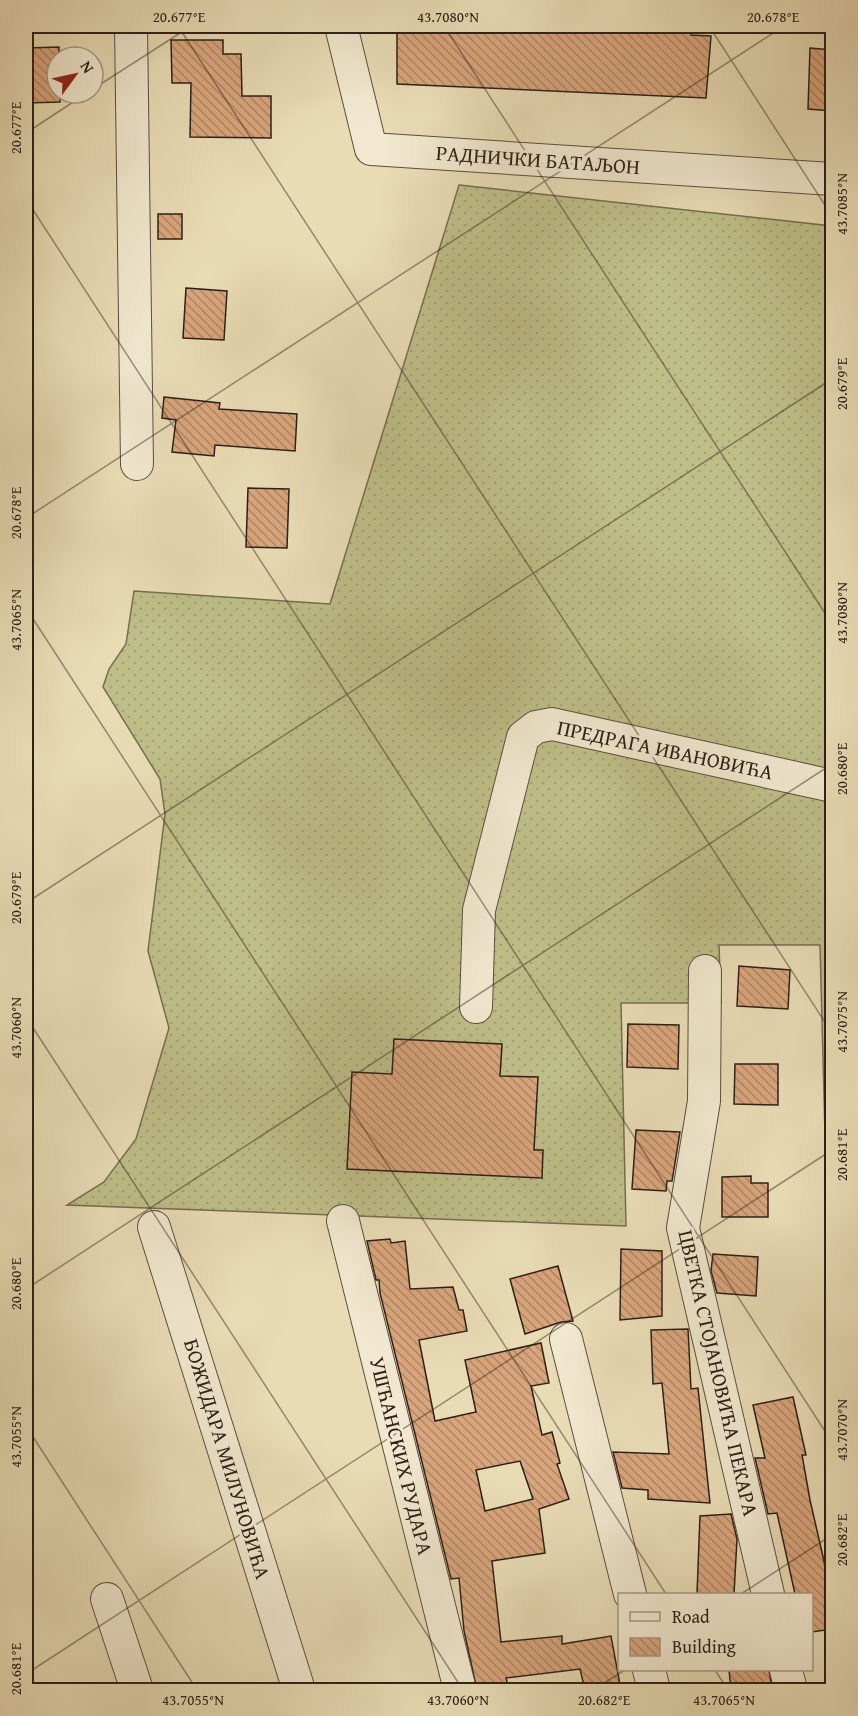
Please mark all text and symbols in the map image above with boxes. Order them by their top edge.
text: 20.677°E [153,6,206,27]
text: 43.7080°N [417,6,479,27]
text: 20.678°E [747,6,800,27]
north arrow [45,45,105,105]
text: N [75,56,101,78]
text: 20.677°E [5,101,26,154]
street label: РАДНИЧКИ БАТАЉОН [435,137,641,182]
text: 43.7085°N [831,173,852,235]
text: 20.679°E [831,357,852,410]
text: 20.678°E [5,486,26,539]
text: 43.7080°N [831,582,852,644]
text: 43.7065°N [5,589,26,651]
street label: ПРЕДРАГА ИВАНОВИЋА [554,711,776,788]
text: 20.680°E [831,742,852,795]
text: 20.679°E [5,871,26,924]
text: 43.7075°N [831,991,852,1053]
text: 43.7060°N [5,997,26,1059]
text: 20.681°E [831,1128,852,1181]
street label: ЦВЕТКА СТОЈАНОВИЋА ПЕКАРА [670,1227,767,1519]
text: 20.680°E [5,1257,26,1310]
street label: БОЖИДАРА МИЛУНОВИЋА [176,1335,279,1583]
street label: УШЋАНСКИХ РУДАРА [362,1354,441,1558]
text: 43.7070°N [831,1399,852,1461]
text: 43.7055°N [5,1406,26,1468]
text: 20.682°E [831,1513,852,1566]
legend [618,1593,813,1671]
text: Road [672,1603,710,1630]
text: Building [672,1633,736,1660]
text: 20.681°E [5,1642,26,1695]
text: 43.7055°N [162,1689,224,1710]
text: 43.7060°N [427,1689,489,1710]
text: 20.682°E [578,1689,631,1710]
text: 43.7065°N [693,1689,755,1710]

